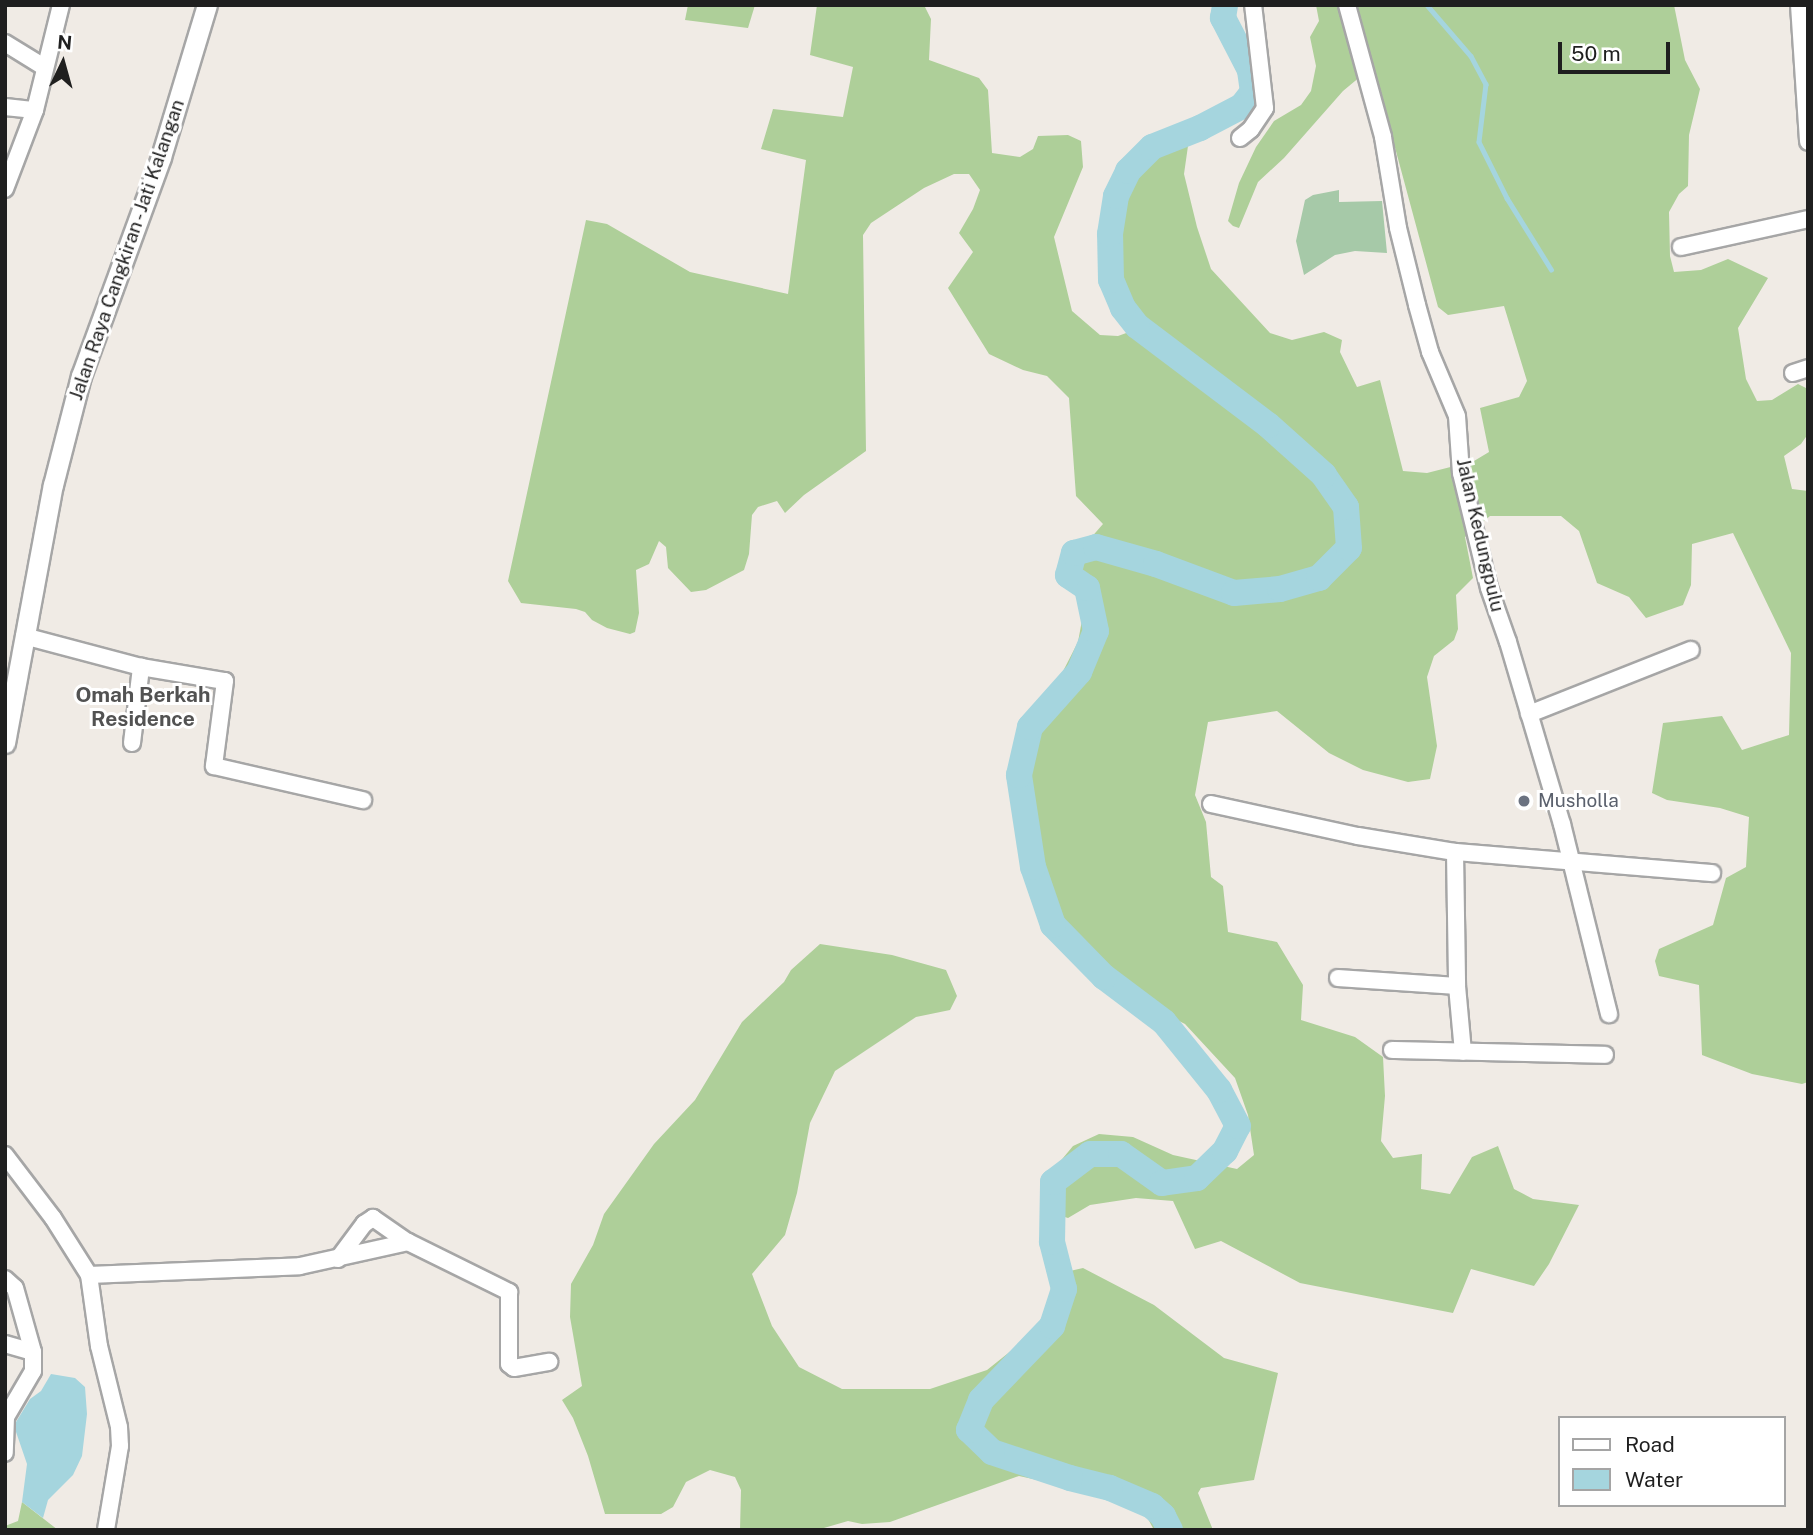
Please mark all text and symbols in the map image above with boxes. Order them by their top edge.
north arrow [28,28,98,98]
scale bar [1561,28,1673,72]
text: N [56,30,73,54]
text: 50 m [1571,41,1621,66]
street label: Jalan Raya Cangkiran - Jati Kalangan [64,94,190,406]
street label: Jalan Kedungpulu [1451,456,1509,614]
district label: Omah Berkah Residence [76,682,210,732]
place label: Musholla [1538,790,1619,812]
marker: Musholla [1516,793,1532,809]
legend [1558,1416,1785,1507]
text: Road [1625,1432,1675,1457]
text: Water [1625,1467,1683,1492]

